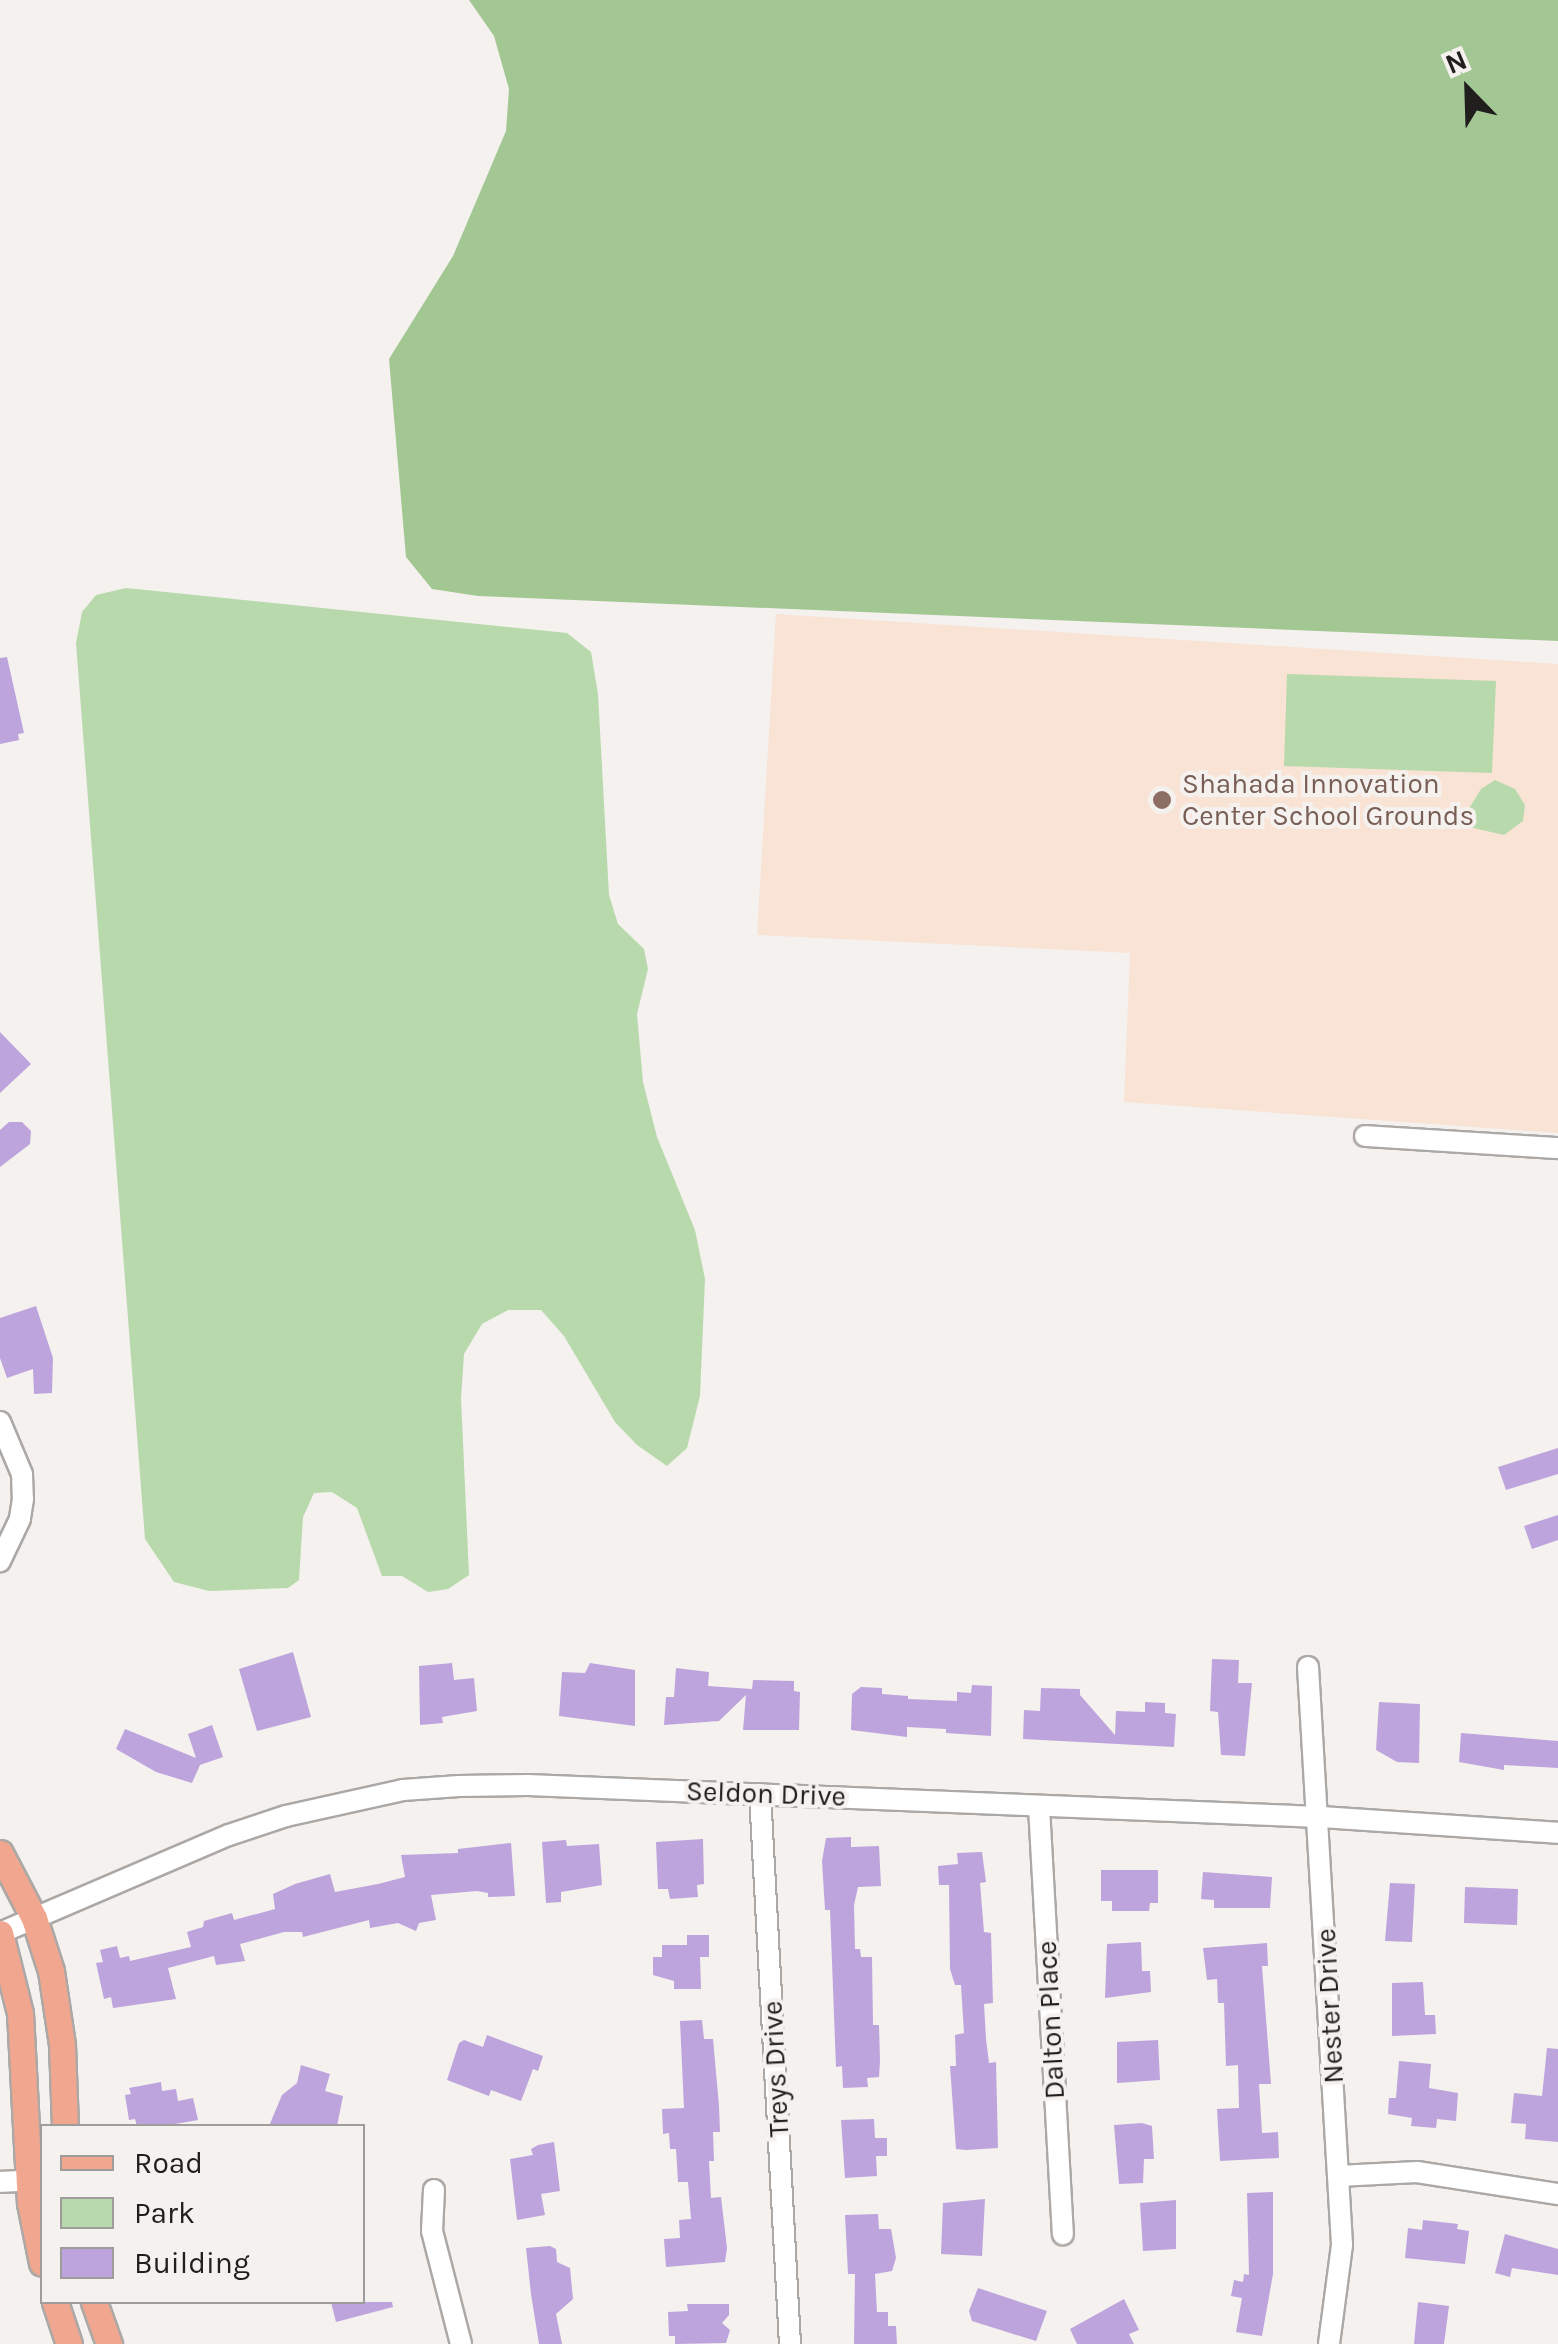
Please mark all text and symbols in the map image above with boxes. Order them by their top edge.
north arrow [1418,40,1518,140]
text: N [1440,43,1472,81]
place label: Shahada Innovation Center School Grounds [1182,767,1474,833]
marker: Shahada Innovation Center School Grounds [1151,789,1173,811]
street label: Seldon Drive [685,1774,847,1814]
street label: Nester Drive [1309,1928,1351,2084]
street label: Dalton Place [1030,1940,1072,2100]
street label: Treys Drive [756,2000,796,2138]
legend [40,2124,365,2304]
text: Road [134,2145,203,2181]
text: Park [134,2195,195,2231]
text: Building [134,2245,250,2281]

